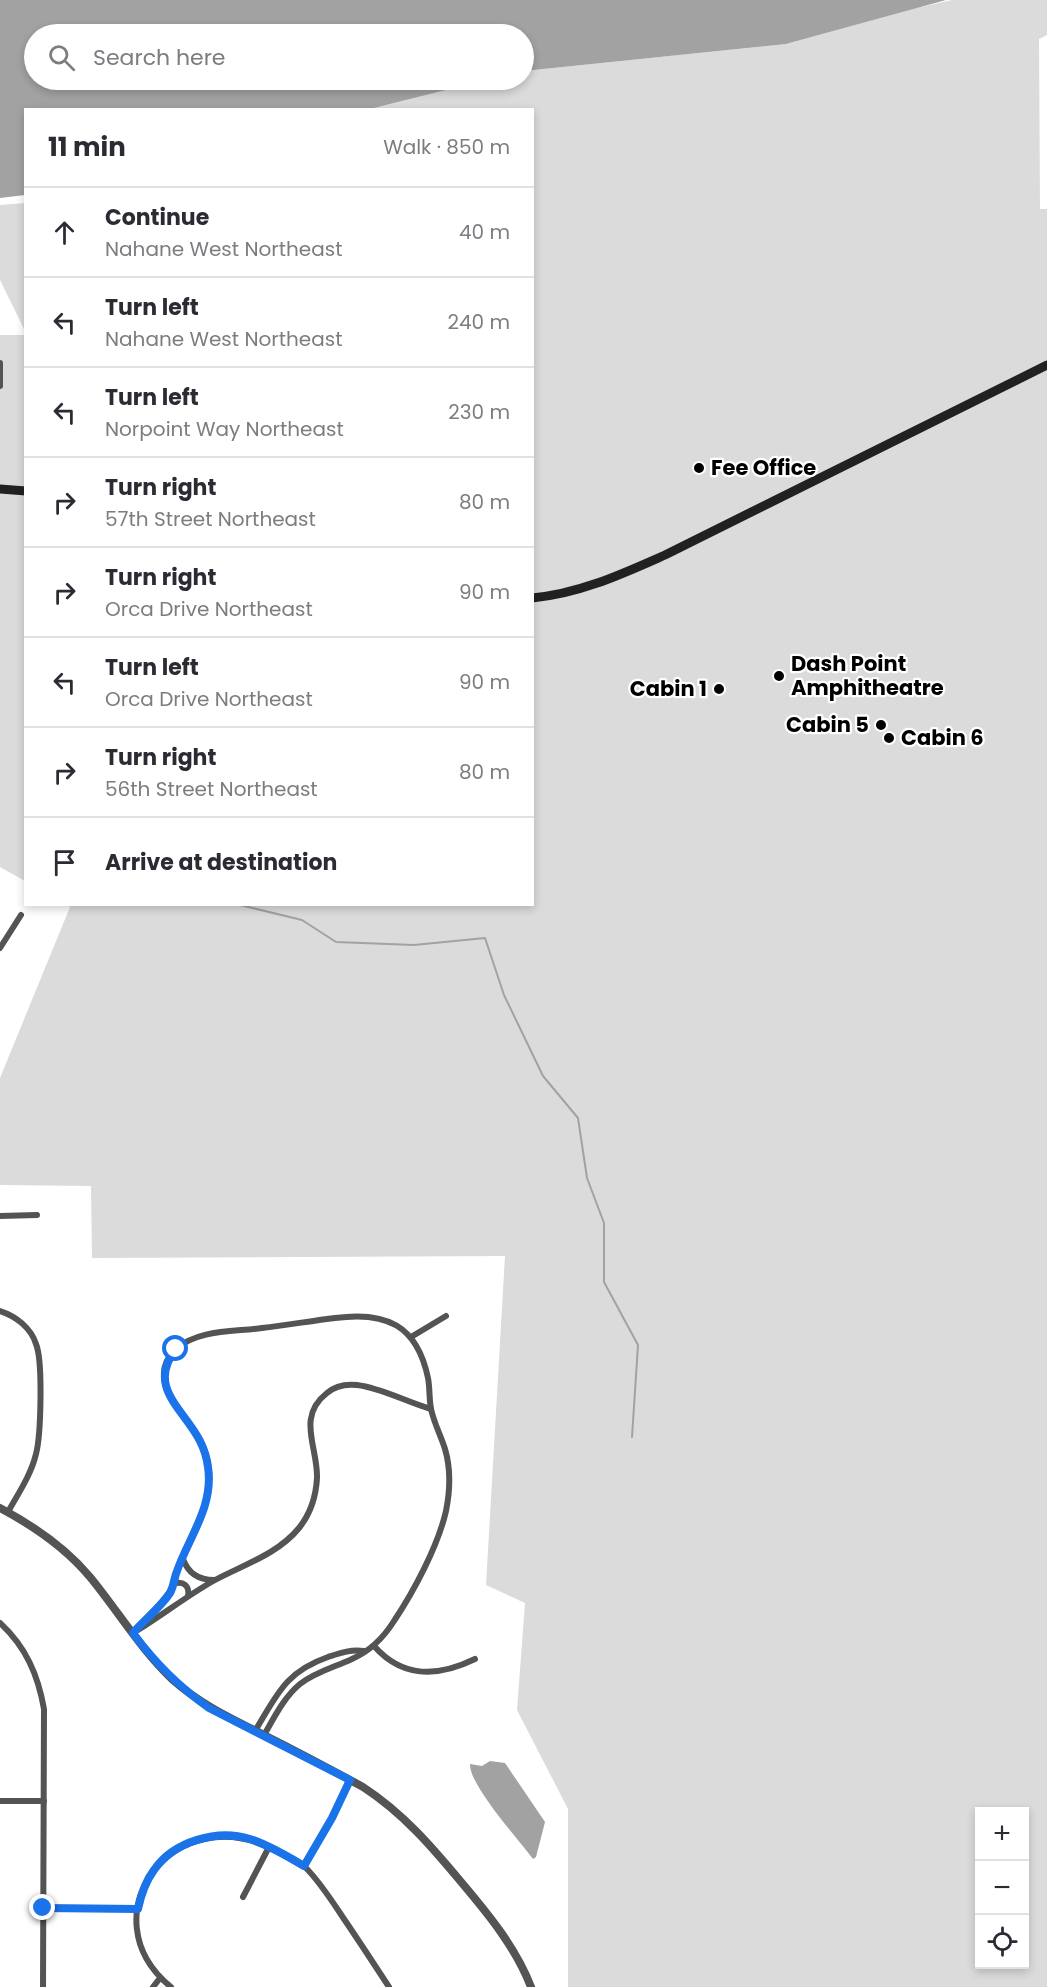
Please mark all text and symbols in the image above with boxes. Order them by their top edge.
search box [24,24,534,90]
icon: search [45,41,78,74]
text: Search here [93,42,226,73]
text: 11 min [48,129,126,165]
text: Walk · 850 m [383,133,510,161]
text: Continue [105,202,209,233]
icon: ahead [48,216,81,249]
text: 40 m [459,218,510,246]
text: Nahane West Northeast [105,235,342,263]
text: Turn left [105,292,199,323]
icon: left [48,306,81,339]
text: 240 m [447,308,510,336]
text: Nahane West Northeast [105,325,342,353]
text: Turn left [105,382,199,413]
icon: left [48,396,81,429]
text: 230 m [448,398,510,426]
text: Norpoint Way Northeast [105,415,344,443]
place label: Fee Office [711,453,816,482]
marker: Fee Office [692,461,706,475]
text: Turn right [105,472,216,503]
icon: right [48,486,81,519]
text: 80 m [459,488,510,516]
text: 57th Street Northeast [105,505,316,533]
text: Turn right [105,562,216,593]
icon: right [48,576,81,609]
text: 90 m [459,578,510,606]
text: Orca Drive Northeast [105,595,313,623]
place label: Dash Point Amphitheatre [791,649,944,702]
text: Turn left [105,652,199,683]
icon: left [48,666,81,699]
text: 90 m [459,668,510,696]
marker: Dash Point Amphitheatre [772,669,786,683]
place label: Cabin 1 [630,674,707,703]
marker: Cabin 1 [712,682,726,696]
text: Orca Drive Northeast [105,685,313,713]
place label: Cabin 5 [786,710,869,739]
marker: Cabin 5 [874,718,888,732]
place label: Cabin 6 [901,723,984,752]
marker: Cabin 6 [882,731,896,745]
text: Turn right [105,742,216,773]
icon: right [48,756,81,789]
text: 80 m [459,758,510,786]
text: 56th Street Northeast [105,775,318,803]
icon: arrive [48,846,81,879]
text: Arrive at destination [105,847,337,878]
route start [162,1335,188,1361]
map controls [975,1807,1029,1969]
button: + [975,1807,1029,1861]
button: − [975,1861,1029,1915]
route end [29,1894,55,1920]
button: locate [975,1915,1029,1969]

